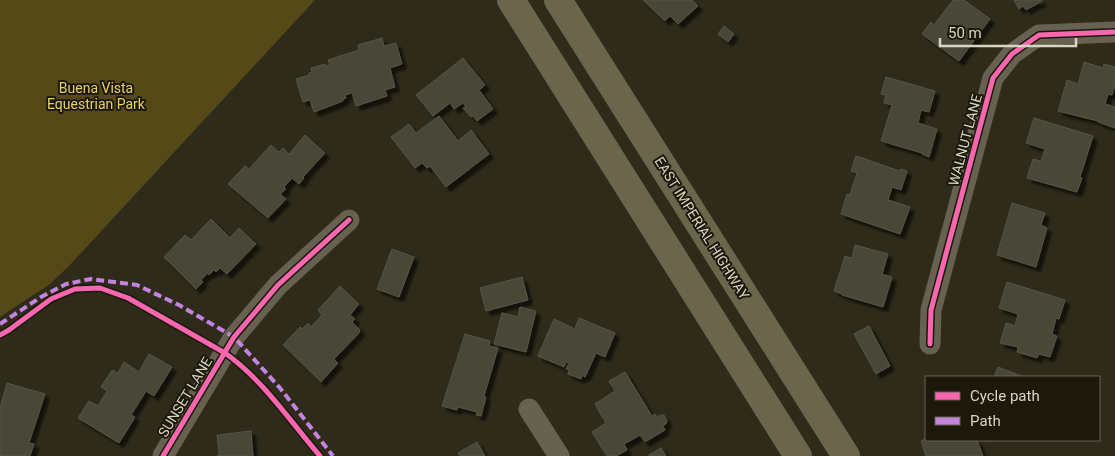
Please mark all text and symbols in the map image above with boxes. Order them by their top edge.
scale bar [940,15,1076,47]
text: 50 m [948,24,982,42]
park label: Buena Vista Equestrian Park [47,80,146,112]
street label: WALNUT LANE [945,92,985,188]
street label: EAST IMPERIAL HIGHWAY [652,154,753,303]
street label: SUNSET LANE [155,354,215,440]
legend [925,376,1100,441]
text: Cycle path [970,387,1040,405]
text: Path [970,412,1001,430]

